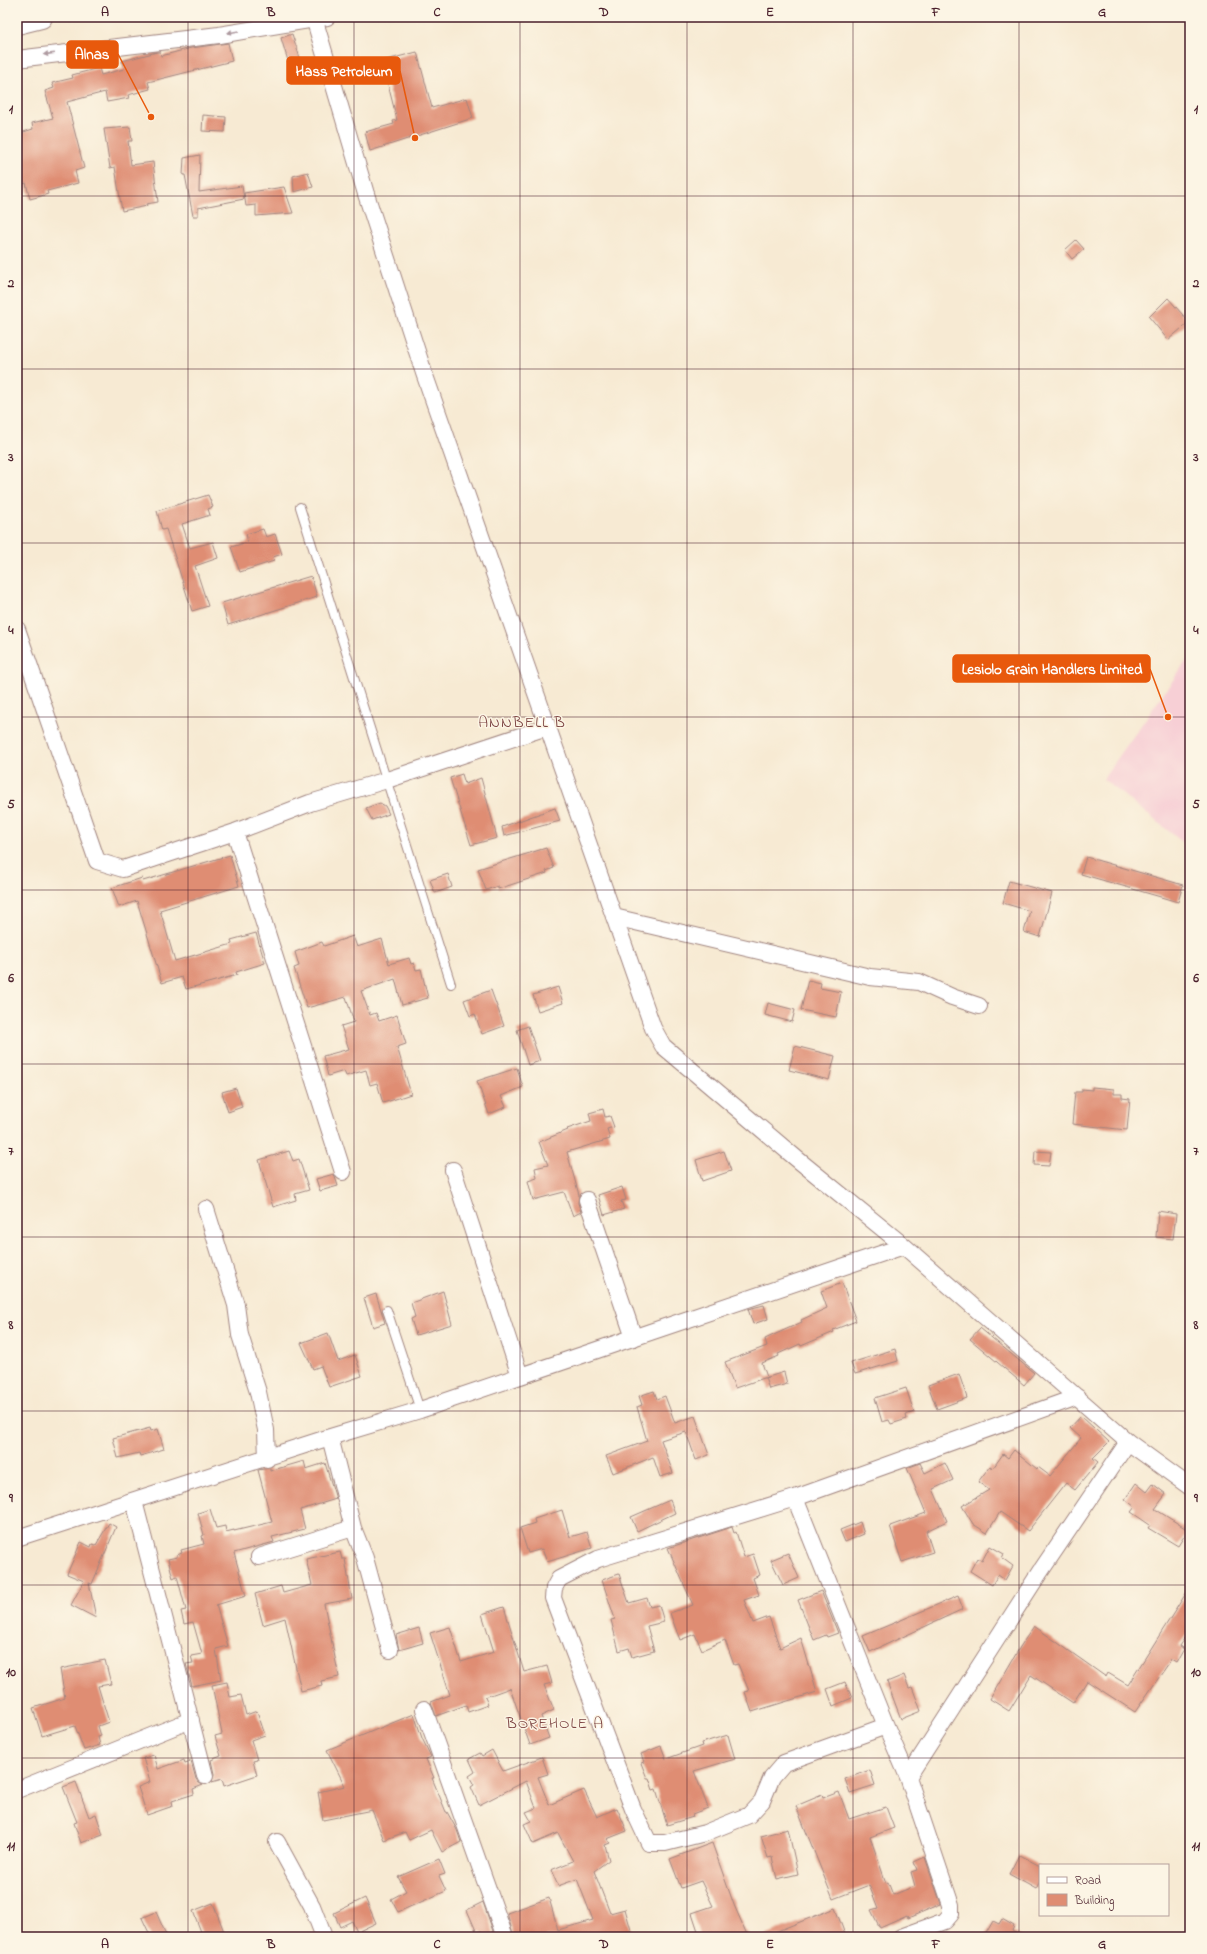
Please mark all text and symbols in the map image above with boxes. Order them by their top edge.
text: A [101,3,109,22]
text: B [266,3,276,22]
text: C [433,3,441,22]
text: D [598,3,609,22]
text: E [766,3,774,22]
text: F [931,3,941,22]
text: G [1098,3,1106,22]
one-way arrow [227,29,239,35]
callout: Alnas [67,41,118,68]
text: Alnas [75,44,110,66]
one-way arrow [43,51,55,57]
callout: Hass Petroleum [287,57,400,84]
text: Hass Petroleum [296,61,393,83]
text: 1 [9,100,14,119]
text: 1 [1194,100,1199,119]
text: 2 [7,274,15,293]
text: 2 [1192,274,1200,293]
text: 3 [7,448,14,467]
text: 3 [1192,448,1199,467]
text: 4 [7,621,14,640]
text: 4 [1192,621,1199,640]
callout: Lesiolo Grain Handlers Limited [953,655,1150,682]
text: Lesiolo Grain Handlers Limited [962,659,1143,681]
district label: ANNBELL B [478,711,566,735]
text: 5 [7,795,15,814]
text: 5 [1192,795,1200,814]
text: 6 [7,969,14,988]
text: 6 [1192,969,1199,988]
text: 7 [8,1142,14,1161]
text: 7 [1193,1142,1199,1161]
text: 8 [8,1316,14,1335]
text: 8 [1193,1316,1199,1335]
text: 9 [8,1489,14,1508]
text: 9 [1193,1489,1199,1508]
text: 10 [6,1663,16,1682]
text: 10 [1191,1663,1201,1682]
district label: BOREHOLE A [505,1712,604,1736]
text: 11 [7,1837,16,1856]
text: 11 [1192,1837,1201,1856]
legend [1039,1864,1169,1916]
text: Road [1075,1872,1101,1890]
text: Building [1074,1892,1114,1911]
text: A [101,1935,109,1954]
text: B [266,1935,276,1954]
text: C [433,1935,441,1954]
text: D [598,1935,609,1954]
text: E [766,1935,774,1954]
text: F [931,1935,941,1954]
text: G [1098,1935,1106,1954]

